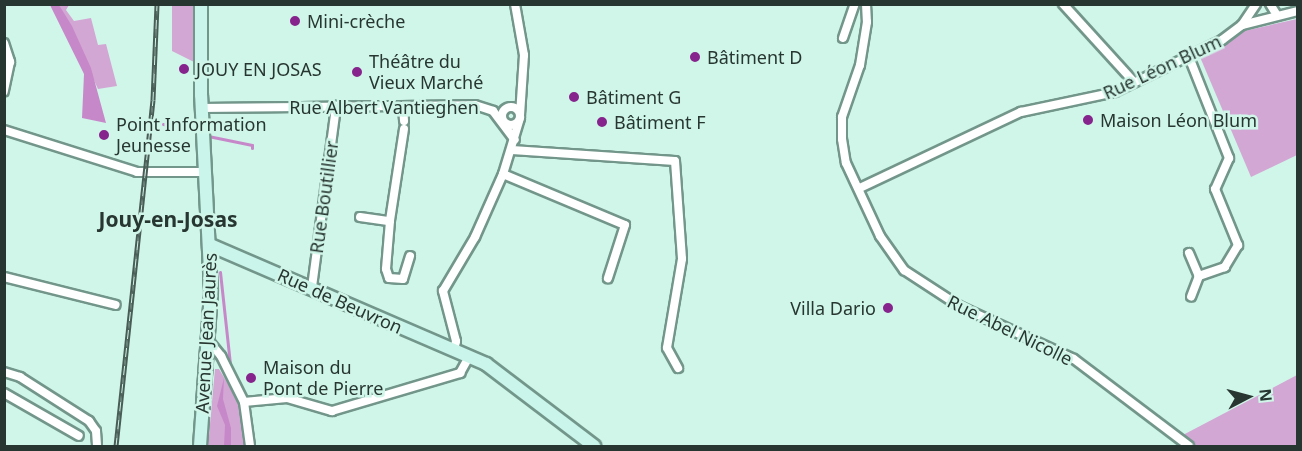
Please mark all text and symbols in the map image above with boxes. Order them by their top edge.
place label: Mini-crèche [307,10,405,32]
marker: Mini-crèche [288,14,302,28]
street label: Rue Léon Blum [1100,30,1224,104]
place label: Bâtiment D [707,46,802,68]
marker: Bâtiment D [688,50,702,64]
place label: Théâtre du Vieux Marché [369,51,483,94]
place label: JOUY EN JOSAS [196,58,322,80]
marker: JOUY EN JOSAS [177,62,191,76]
marker: Théâtre du Vieux Marché [350,65,364,79]
place label: Bâtiment G [586,86,681,108]
marker: Bâtiment G [567,90,581,104]
street label: Rue Albert Vantieghen [289,96,479,118]
place label: Maison Léon Blum [1100,109,1257,131]
place label: Bâtiment F [614,111,706,133]
marker: Maison Léon Blum [1081,113,1095,127]
place label: Point Information Jeunesse [116,114,267,156]
marker: Bâtiment F [595,115,609,129]
marker: Point Information Jeunesse [97,128,111,142]
street label: Rue Boutillier [305,139,343,255]
district label: Jouy-en-Josas [98,206,238,232]
street label: Avenue Jean Jaurès [191,252,221,414]
street label: Rue de Beuvron [274,264,406,338]
street label: Rue Abel Nicolle [944,290,1076,370]
place label: Villa Dario [790,297,876,319]
marker: Villa Dario [881,301,895,315]
place label: Maison du Pont de Pierre [263,357,383,400]
north arrow [1218,367,1278,427]
marker: Maison du Pont de Pierre [244,371,258,385]
text: N [1254,387,1278,403]

